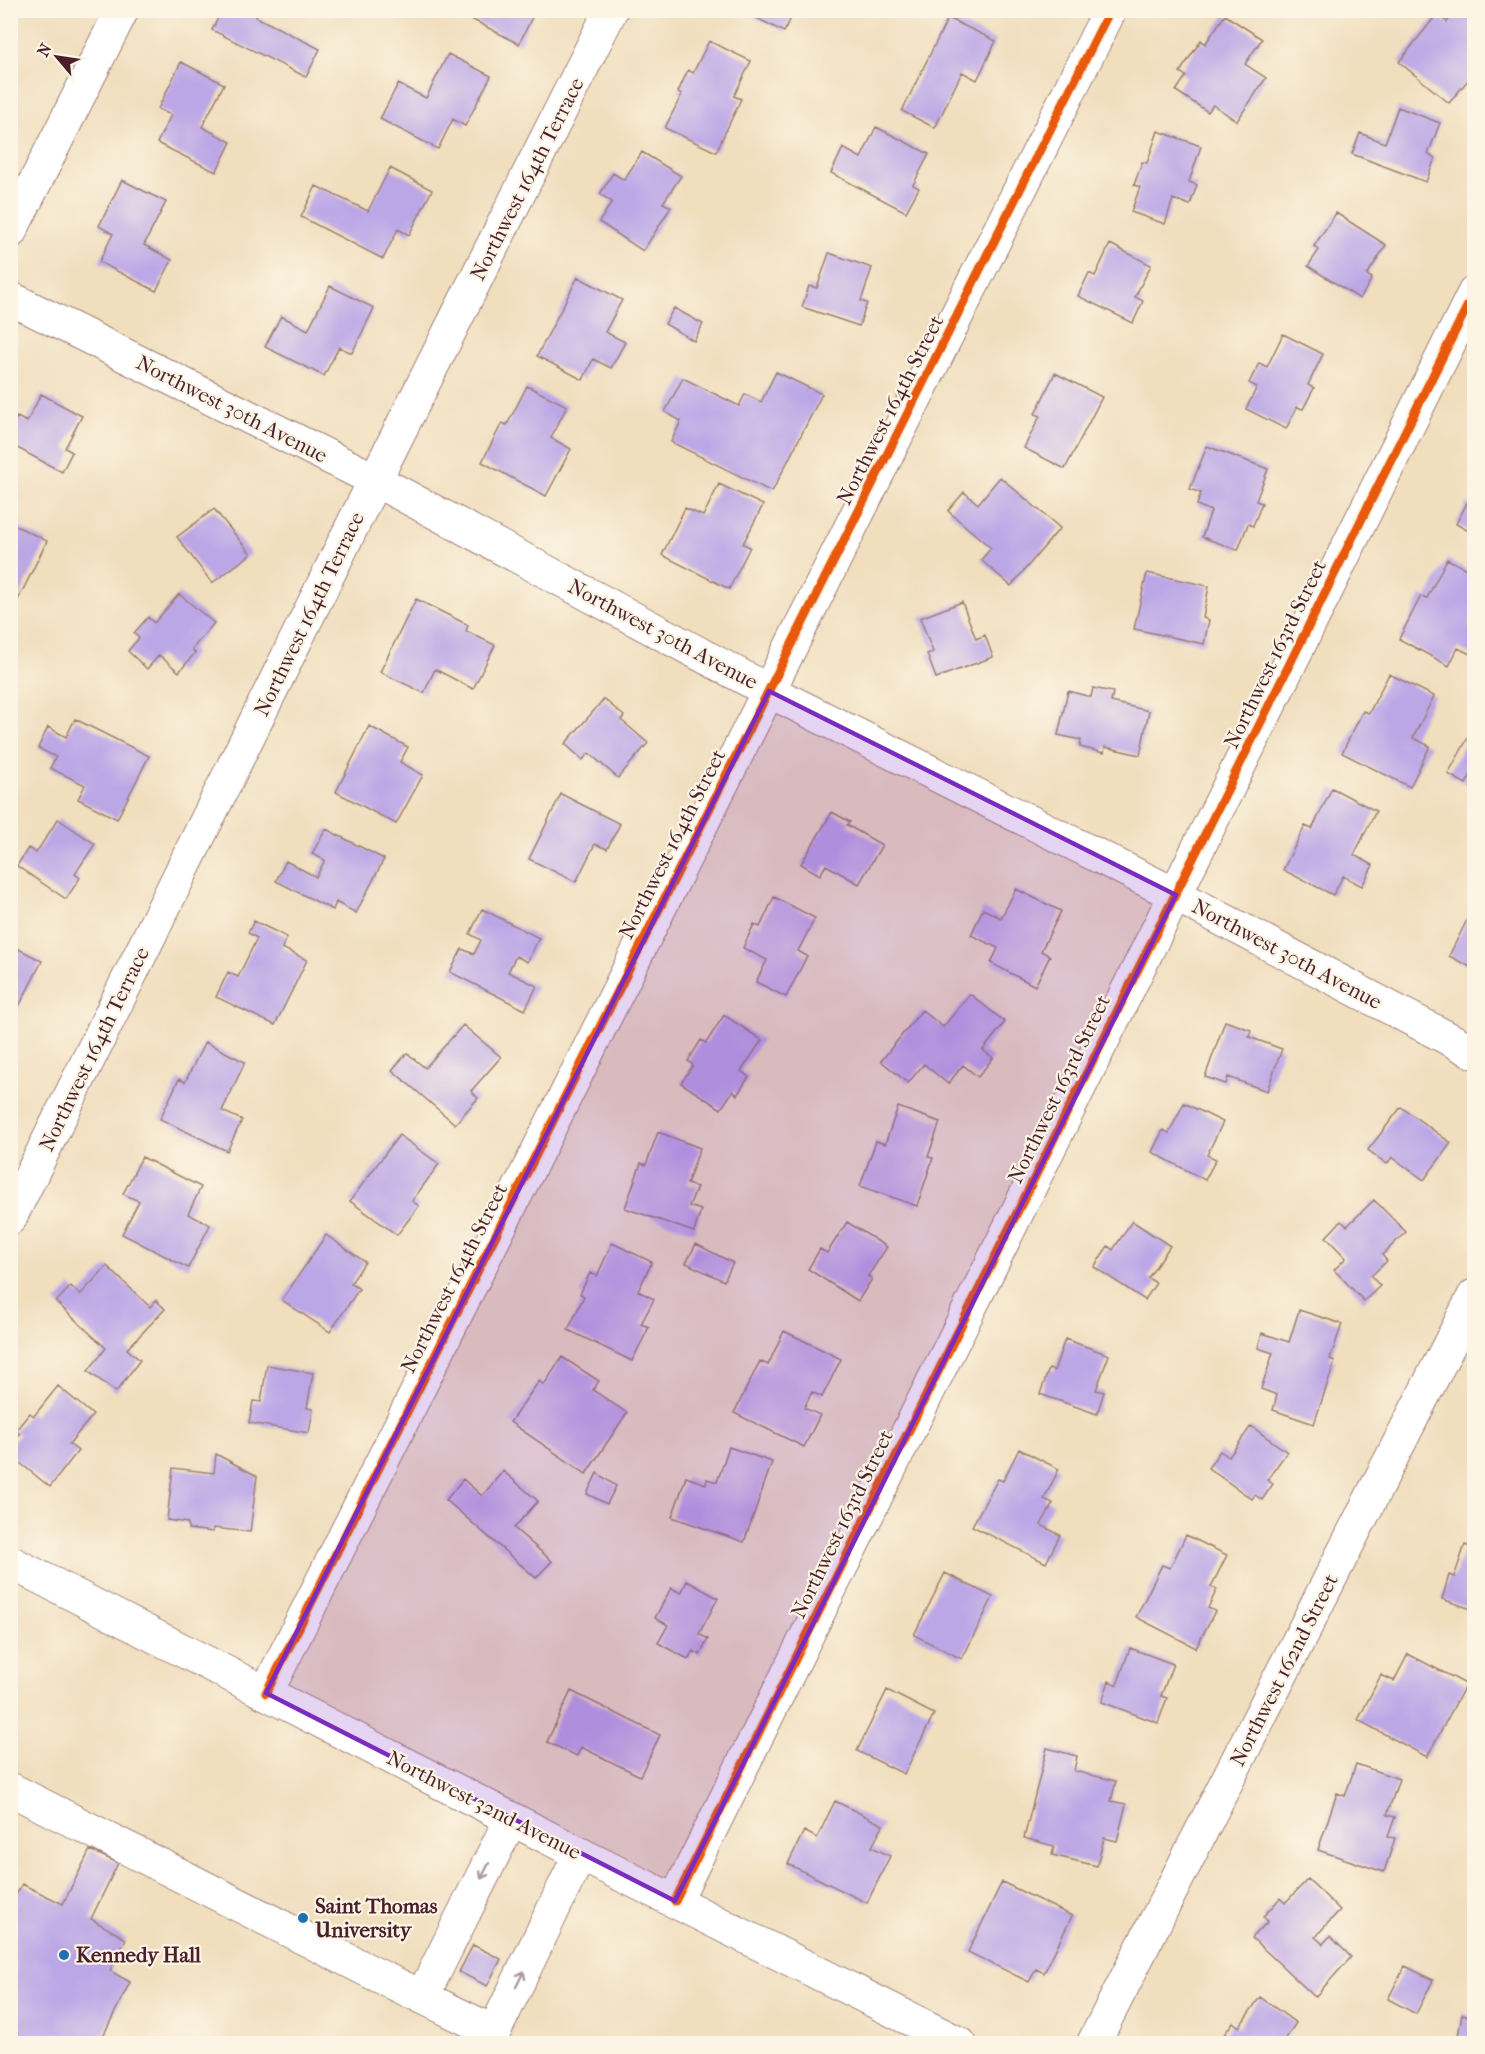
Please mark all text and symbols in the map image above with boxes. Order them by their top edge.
north arrow [27,27,87,87]
text: N [33,39,56,60]
street label: Northwest 164th Terrace [465,74,589,284]
street label: Northwest 164th Street [832,311,949,509]
street label: Northwest 30th Avenue [133,350,331,468]
street label: Northwest 164th Terrace [249,508,369,720]
street label: Northwest 163rd Street [1219,555,1331,752]
street label: Northwest 30th Avenue [564,574,762,694]
street label: Northwest 164th Street [614,745,731,943]
street label: Northwest 30th Avenue [1188,894,1386,1014]
street label: Northwest 164th Terrace [34,943,154,1155]
street label: Northwest 163rd Street [1003,990,1115,1187]
street label: Northwest 164th Street [396,1179,513,1377]
street label: Northwest 163rd Street [786,1425,898,1622]
street label: Northwest 162nd Street [1225,1570,1343,1770]
street label: Northwest 32nd Avenue [383,1746,585,1864]
one-way arrow [479,1862,490,1880]
place label: Saint Thomas University [314,1894,438,1942]
marker: Saint Thomas University [296,1911,310,1925]
place label: Kennedy Hall [76,1943,201,1967]
marker: Kennedy Hall [57,1948,71,1962]
one-way arrow [514,1971,526,1989]

